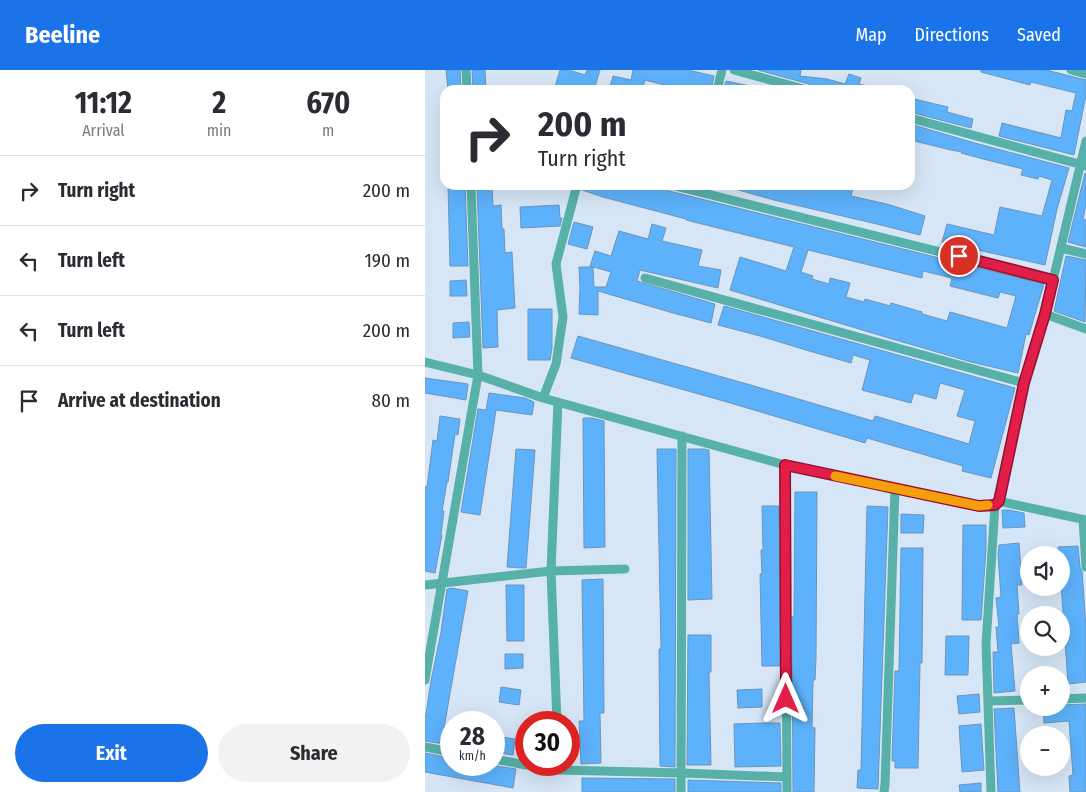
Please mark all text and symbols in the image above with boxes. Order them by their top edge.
text: Beeline [25,21,100,49]
text: Map [855,24,887,46]
text: Directions [915,24,989,46]
text: Saved [1017,24,1061,46]
text: 11:12 [75,85,132,121]
text: 2 [212,85,226,121]
text: 670 [306,85,350,121]
text: 200 m [538,103,626,145]
icon: right [455,105,520,170]
text: Arrival [82,121,125,140]
text: min [207,121,232,140]
text: m [322,121,334,140]
text: Turn right [538,145,626,172]
icon: right [15,177,43,205]
text: Turn right [58,179,135,202]
text: 200 m [363,179,410,202]
pin [938,235,980,277]
icon: arrive [945,242,973,270]
icon: left [15,247,43,275]
text: Turn left [58,249,125,272]
text: 190 m [364,249,410,272]
icon: left [15,317,43,345]
text: Turn left [58,319,125,342]
text: 200 m [363,319,410,342]
icon: arrive [15,387,43,415]
text: Arrive at destination [58,389,221,412]
text: 80 m [372,389,410,412]
map controls [1020,546,1070,776]
button: sound [1020,546,1070,596]
button: search [1020,606,1070,656]
button: + [1020,666,1070,716]
position arrow [759,672,811,724]
speed limit sign: 30 [515,711,580,776]
text: 28 [460,722,485,752]
button: Exit [15,724,208,782]
button: Share [218,724,410,782]
button: − [1020,726,1070,776]
text: km/h [459,749,486,763]

